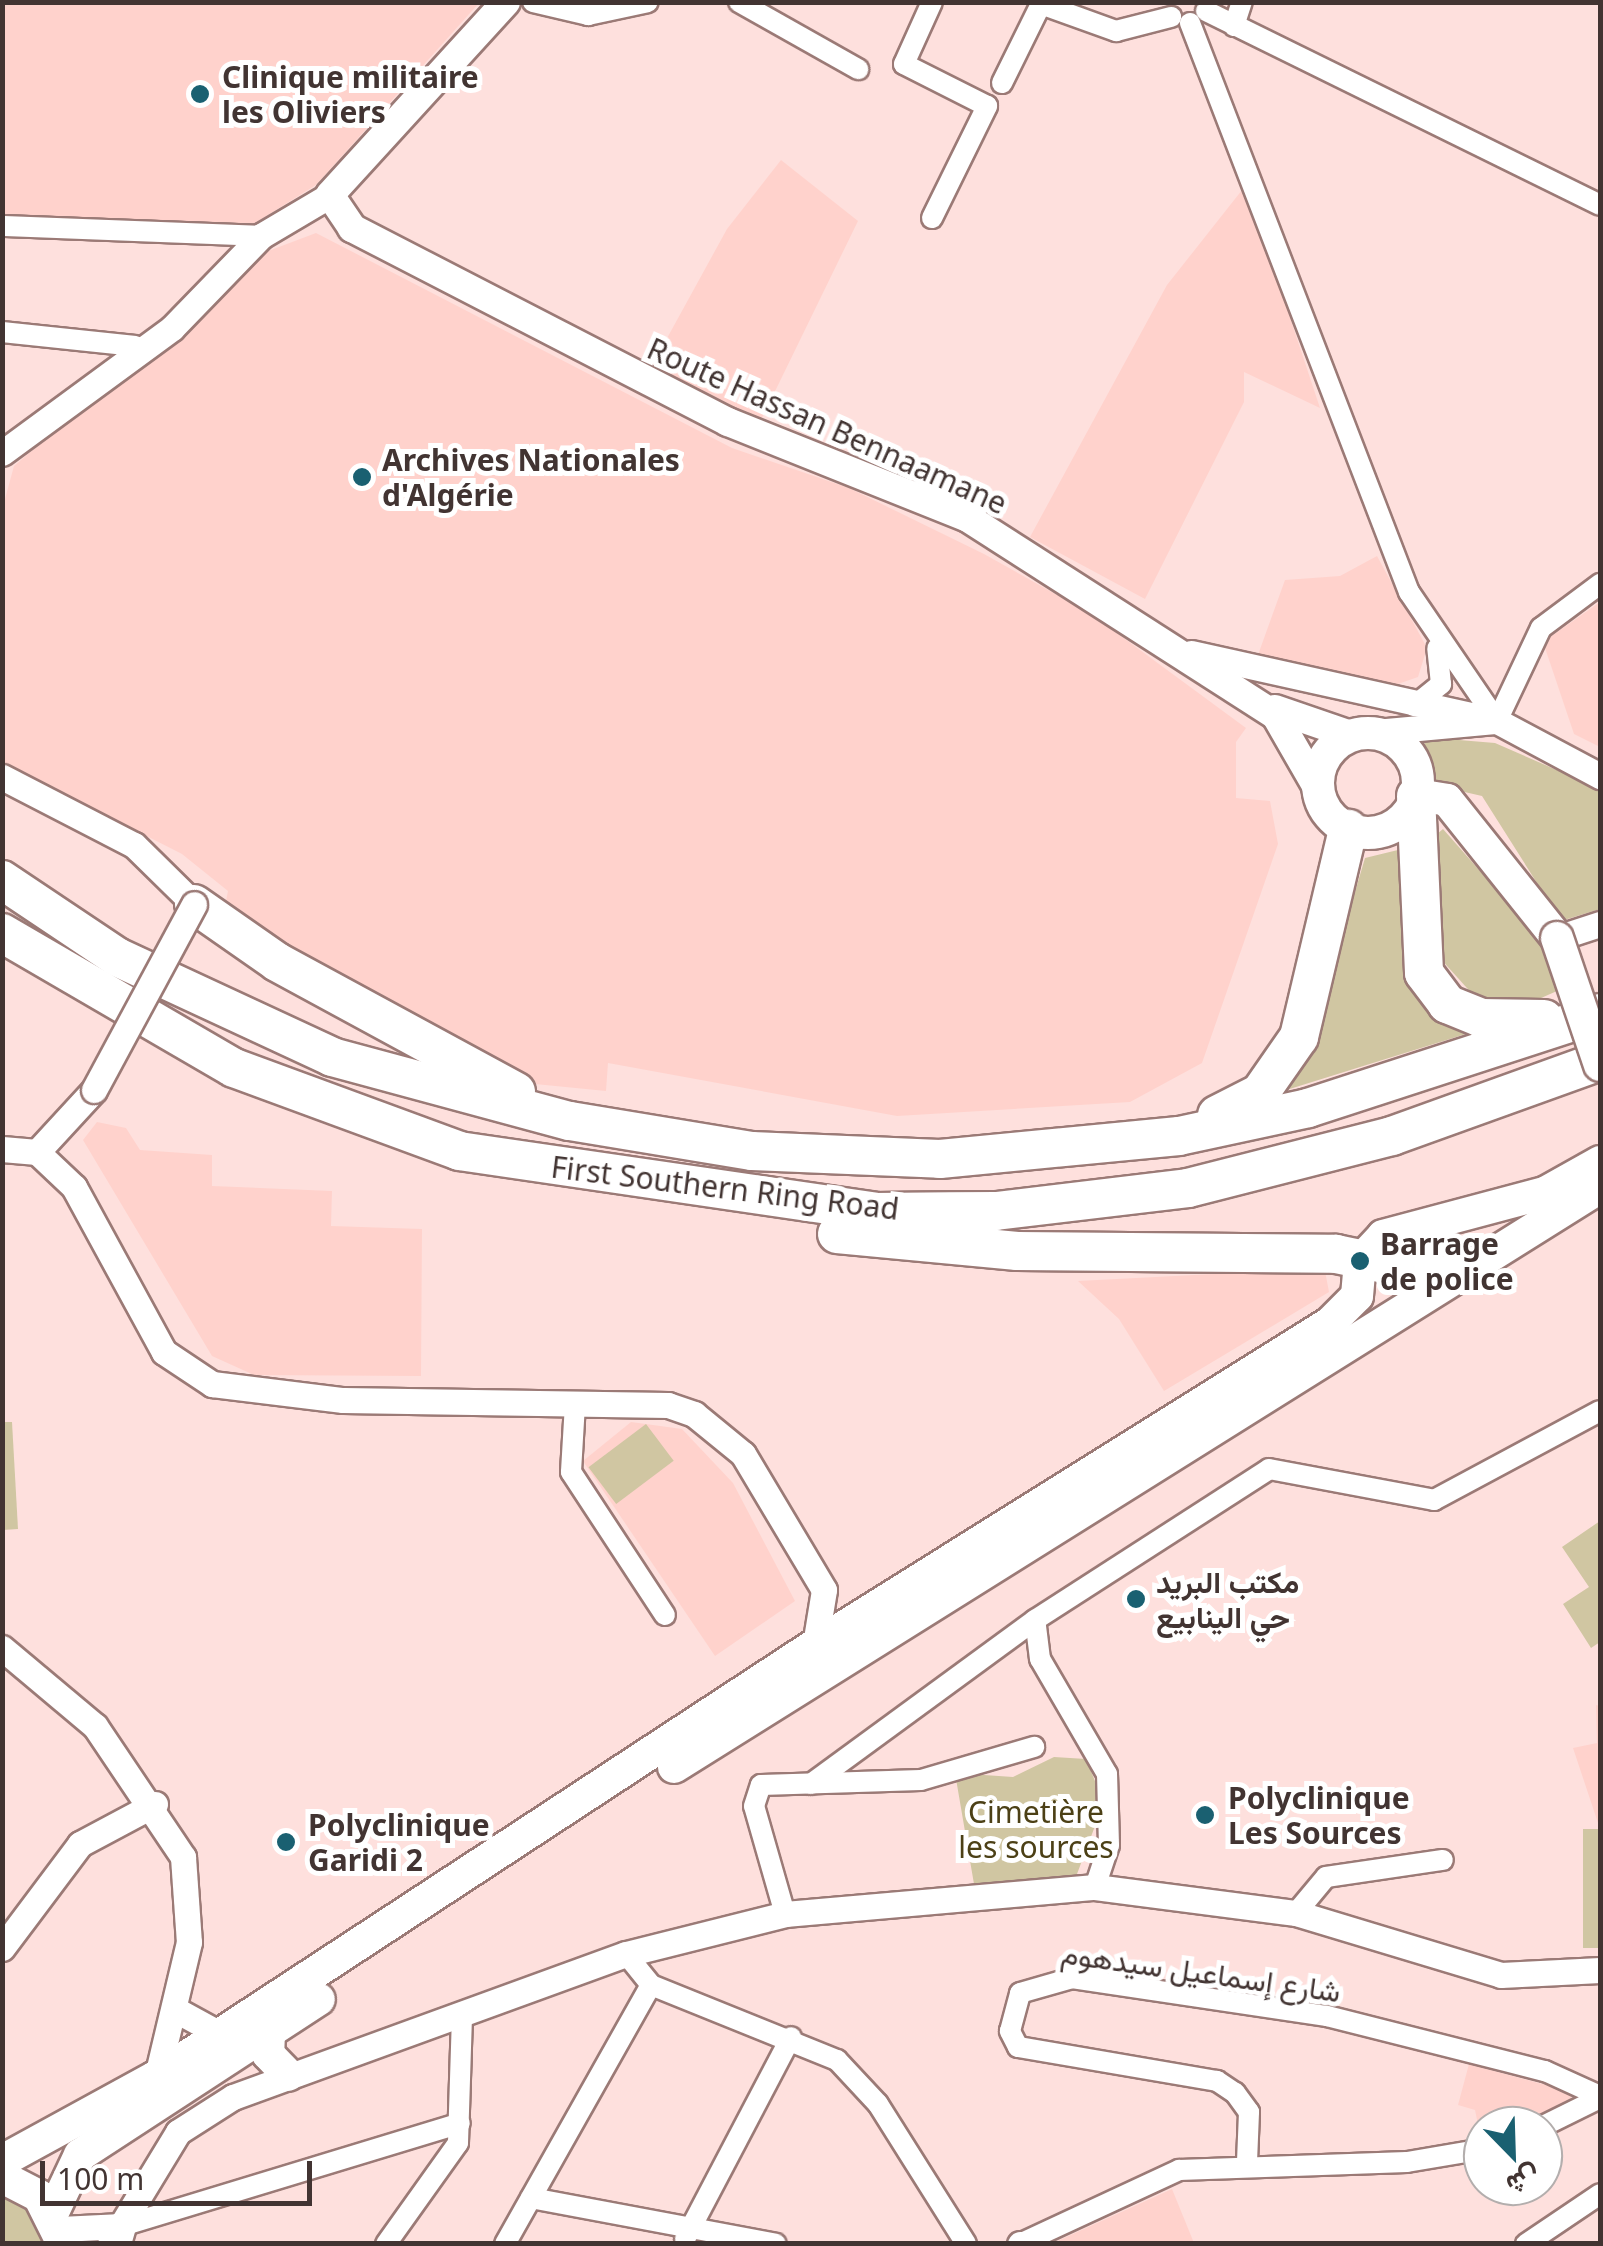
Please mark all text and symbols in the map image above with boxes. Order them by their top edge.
place label: Clinique militaire les Oliviers [222,59,479,130]
marker: Clinique militaire les Oliviers [187,81,213,107]
street label: Route Hassan Bennaamane [642,330,1012,522]
place label: Archives Nationales d'Algérie [382,442,680,512]
marker: Archives Nationales d'Algérie [351,466,373,488]
street label: First Southern Ring Road [549,1149,901,1227]
place label: Barrage de police [1380,1226,1514,1296]
marker: Barrage de police [1349,1250,1371,1272]
place label: مكتب البريد حي الينابيع [1156,1564,1299,1634]
marker: مكتب البريد حي الينابيع [1125,1588,1147,1610]
place label: Polyclinique Les Sources [1228,1780,1410,1850]
park label: Cimetière les sources [958,1794,1114,1864]
marker: Polyclinique Les Sources [1192,1802,1218,1828]
place label: Polyclinique Garidi 2 [308,1807,490,1878]
marker: Polyclinique Garidi 2 [273,1829,299,1855]
street label: شارع إسماعيل سيدهوم [1059,1935,1343,2009]
north arrow [1463,2106,1563,2206]
scale bar [45,2141,318,2203]
text: 100 m [57,2158,144,2199]
text: ش [1501,2158,1547,2206]

